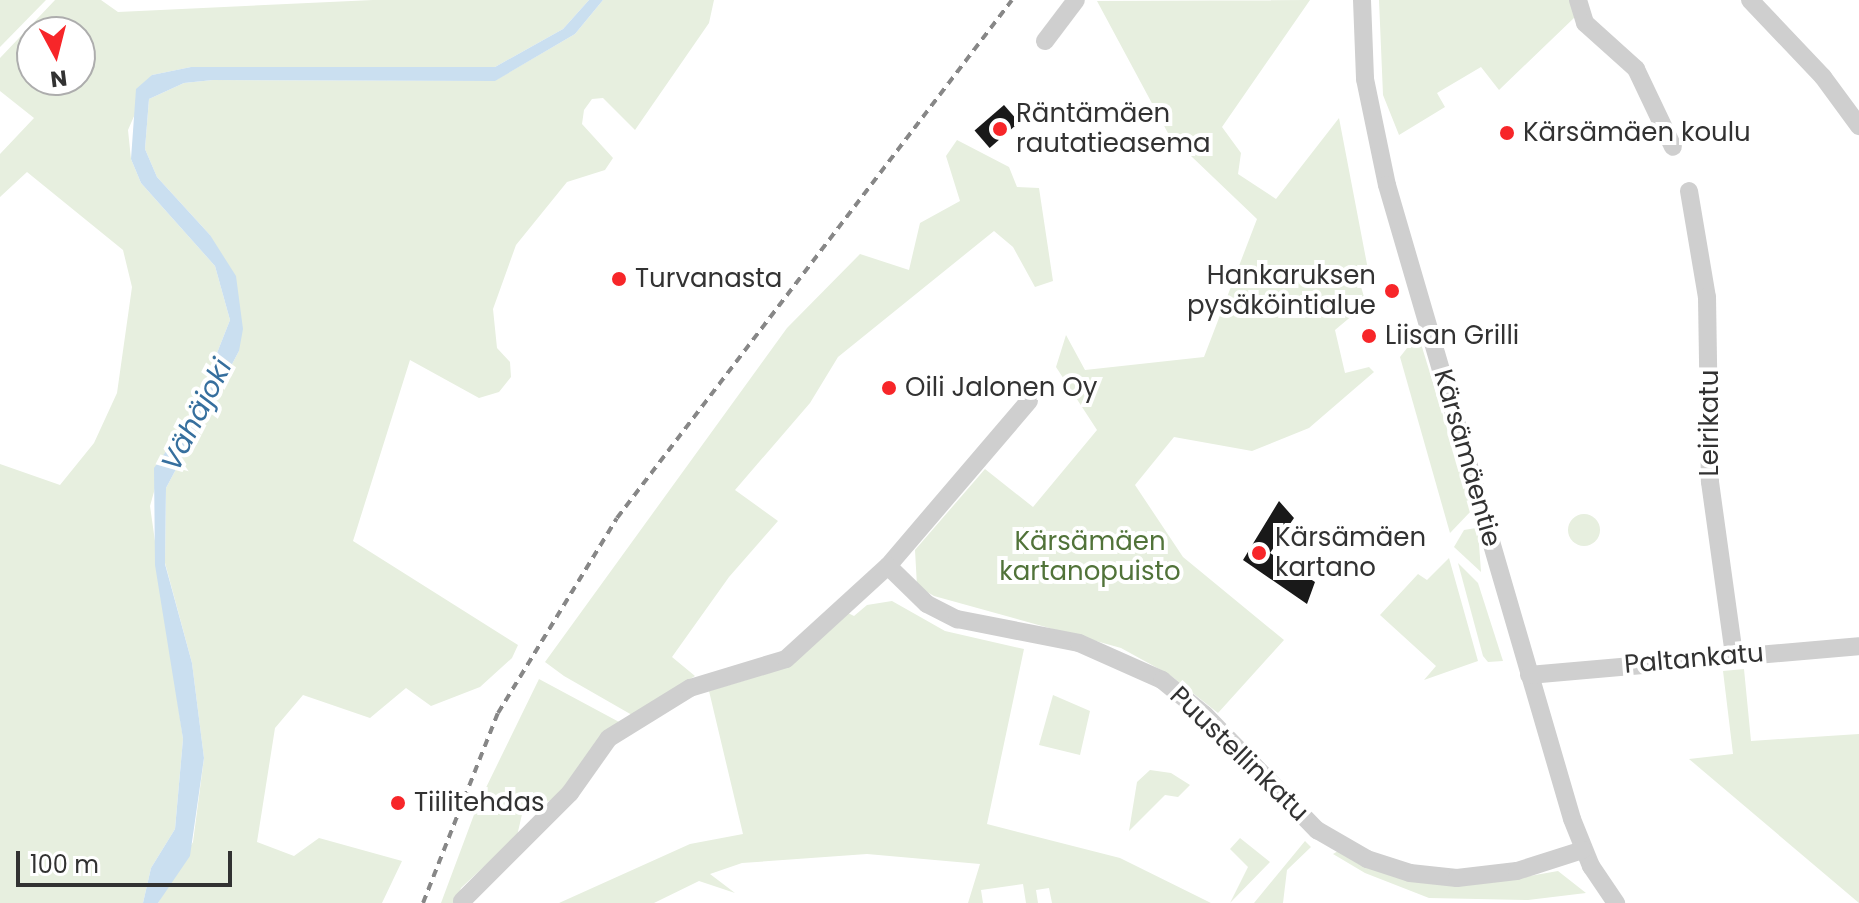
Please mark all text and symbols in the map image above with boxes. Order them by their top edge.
north arrow [16,16,96,96]
text: N [49,62,69,95]
place label: Räntämäen rautatieasema [1016,98,1211,160]
place label: Kärsämäen koulu [1523,117,1751,149]
marker: Räntämäen rautatieasema [991,120,1009,138]
marker: Kärsämäen koulu [1498,124,1516,142]
place label: Hankaruksen pysäköintialue [1187,260,1376,322]
place label: Turvanasta [635,263,782,295]
marker: Turvanasta [610,270,628,288]
marker: Hankaruksen pysäköintialue [1383,282,1401,300]
place label: Liisan Grilli [1385,320,1519,352]
marker: Liisan Grilli [1360,327,1378,345]
water label: Vähäjoki [155,354,239,476]
street label: Kärsämäentie [1427,366,1507,550]
street label: Leirikatu [1694,370,1726,476]
place label: Oili Jalonen Oy [905,372,1097,404]
marker: Oili Jalonen Oy [880,379,898,397]
place label: Kärsämäen kartano [1275,522,1426,584]
park label: Kärsämäen kartanopuisto [999,526,1181,588]
marker: Kärsämäen kartano [1250,544,1268,562]
street label: Paltankatu [1623,637,1765,681]
street label: Puustellinkatu [1163,680,1315,828]
place label: Tiilitehdas [414,787,545,819]
marker: Tiilitehdas [389,794,407,812]
scale bar [20,835,236,885]
text: 100 m [30,848,99,881]

